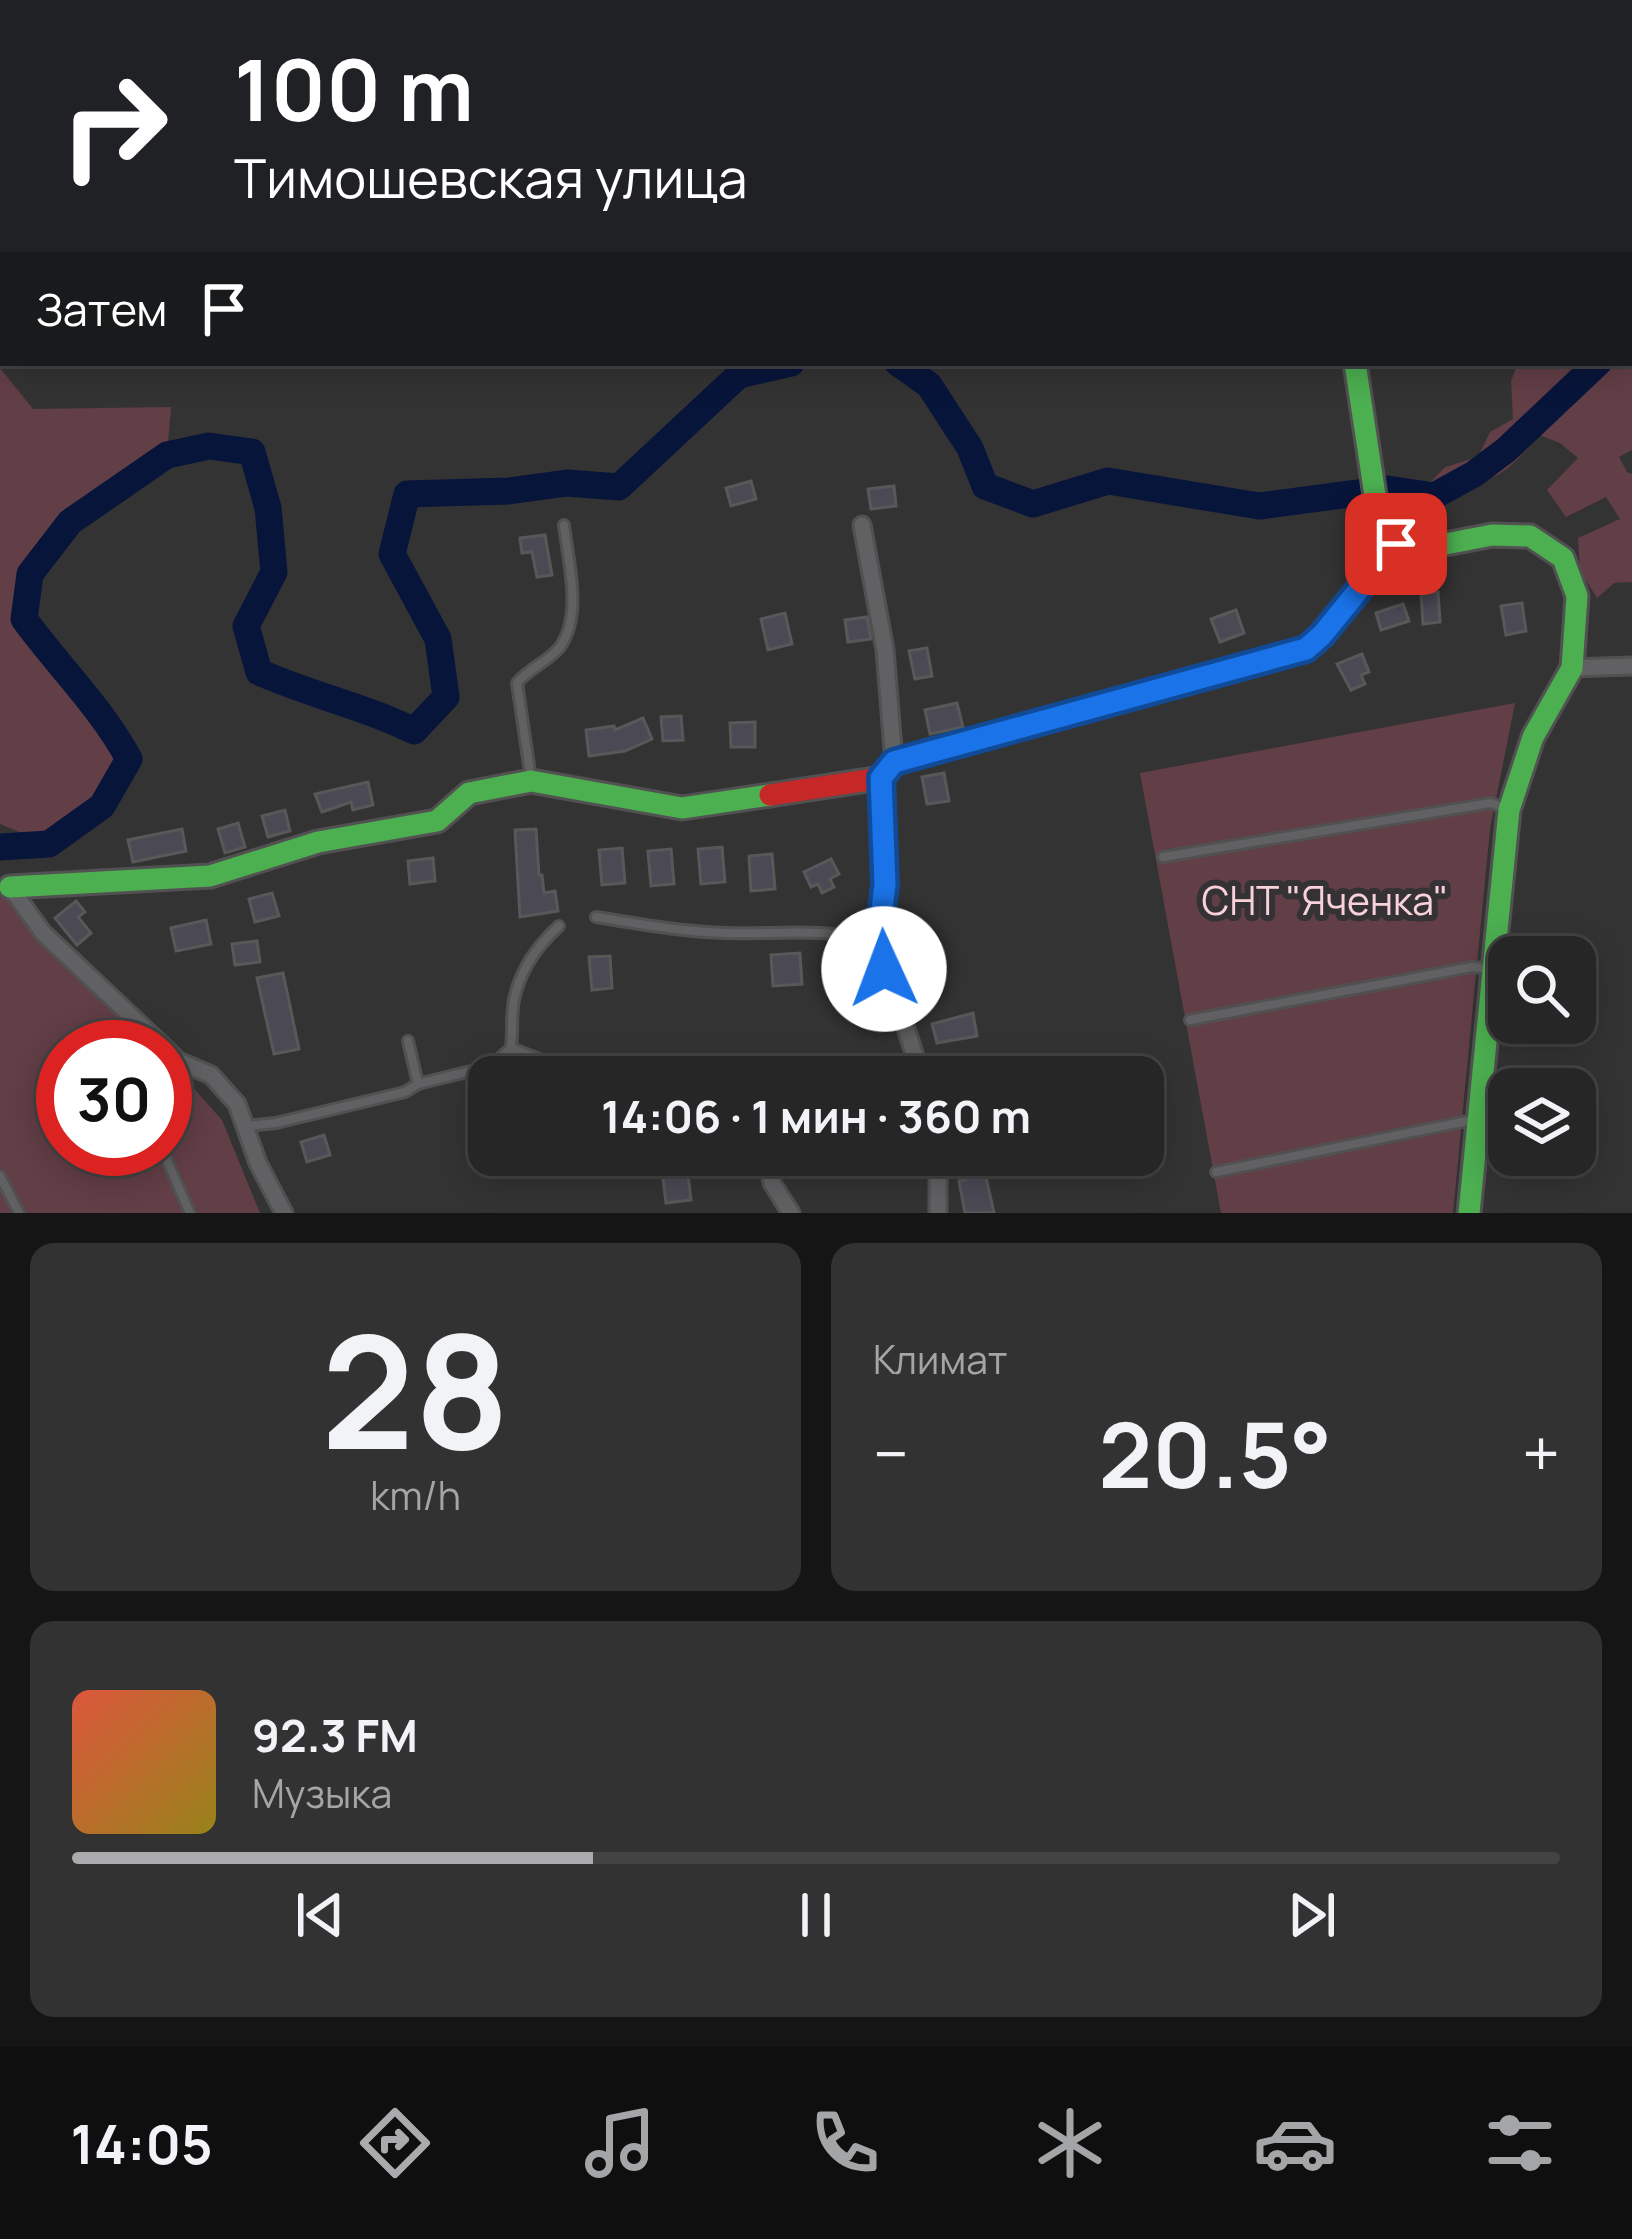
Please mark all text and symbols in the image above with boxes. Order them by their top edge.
text: 100 m [234,31,474,146]
icon: right [36,48,192,204]
text: Тимошевская улица [234,140,748,214]
icon: arrive [191,276,257,342]
text: Затем [36,278,167,340]
pin [1345,493,1447,595]
icon: arrive [1363,511,1429,577]
park label: СНТ "Яченка" [1202,873,1448,927]
position arrow [821,906,947,1032]
map controls [1488,936,1596,1176]
button: search [1488,936,1596,1044]
speed limit sign: 30 [36,1020,192,1176]
button: layers [1488,1068,1596,1176]
text: 14:06 · 1 мин · 360 m [601,1085,1031,1147]
text: 28 [321,1283,510,1496]
text: Климат [873,1332,1008,1386]
text: 20.5° [1099,1392,1332,1515]
text: − [873,1408,909,1498]
text: + [1522,1408,1560,1498]
text: km/h [370,1468,461,1522]
text: 92.3 FM [252,1704,418,1766]
text: Музыка [252,1766,392,1820]
icon: previous [287,1882,353,1948]
icon: pause [783,1882,849,1948]
icon: next [1279,1882,1345,1948]
icon: directions [353,2101,437,2185]
icon: music [578,2101,662,2185]
icon: phone [803,2101,887,2185]
icon: climate [1028,2101,1112,2185]
icon: car [1253,2101,1337,2185]
icon: filters [1478,2101,1562,2185]
text: 14:05 [70,2106,213,2180]

